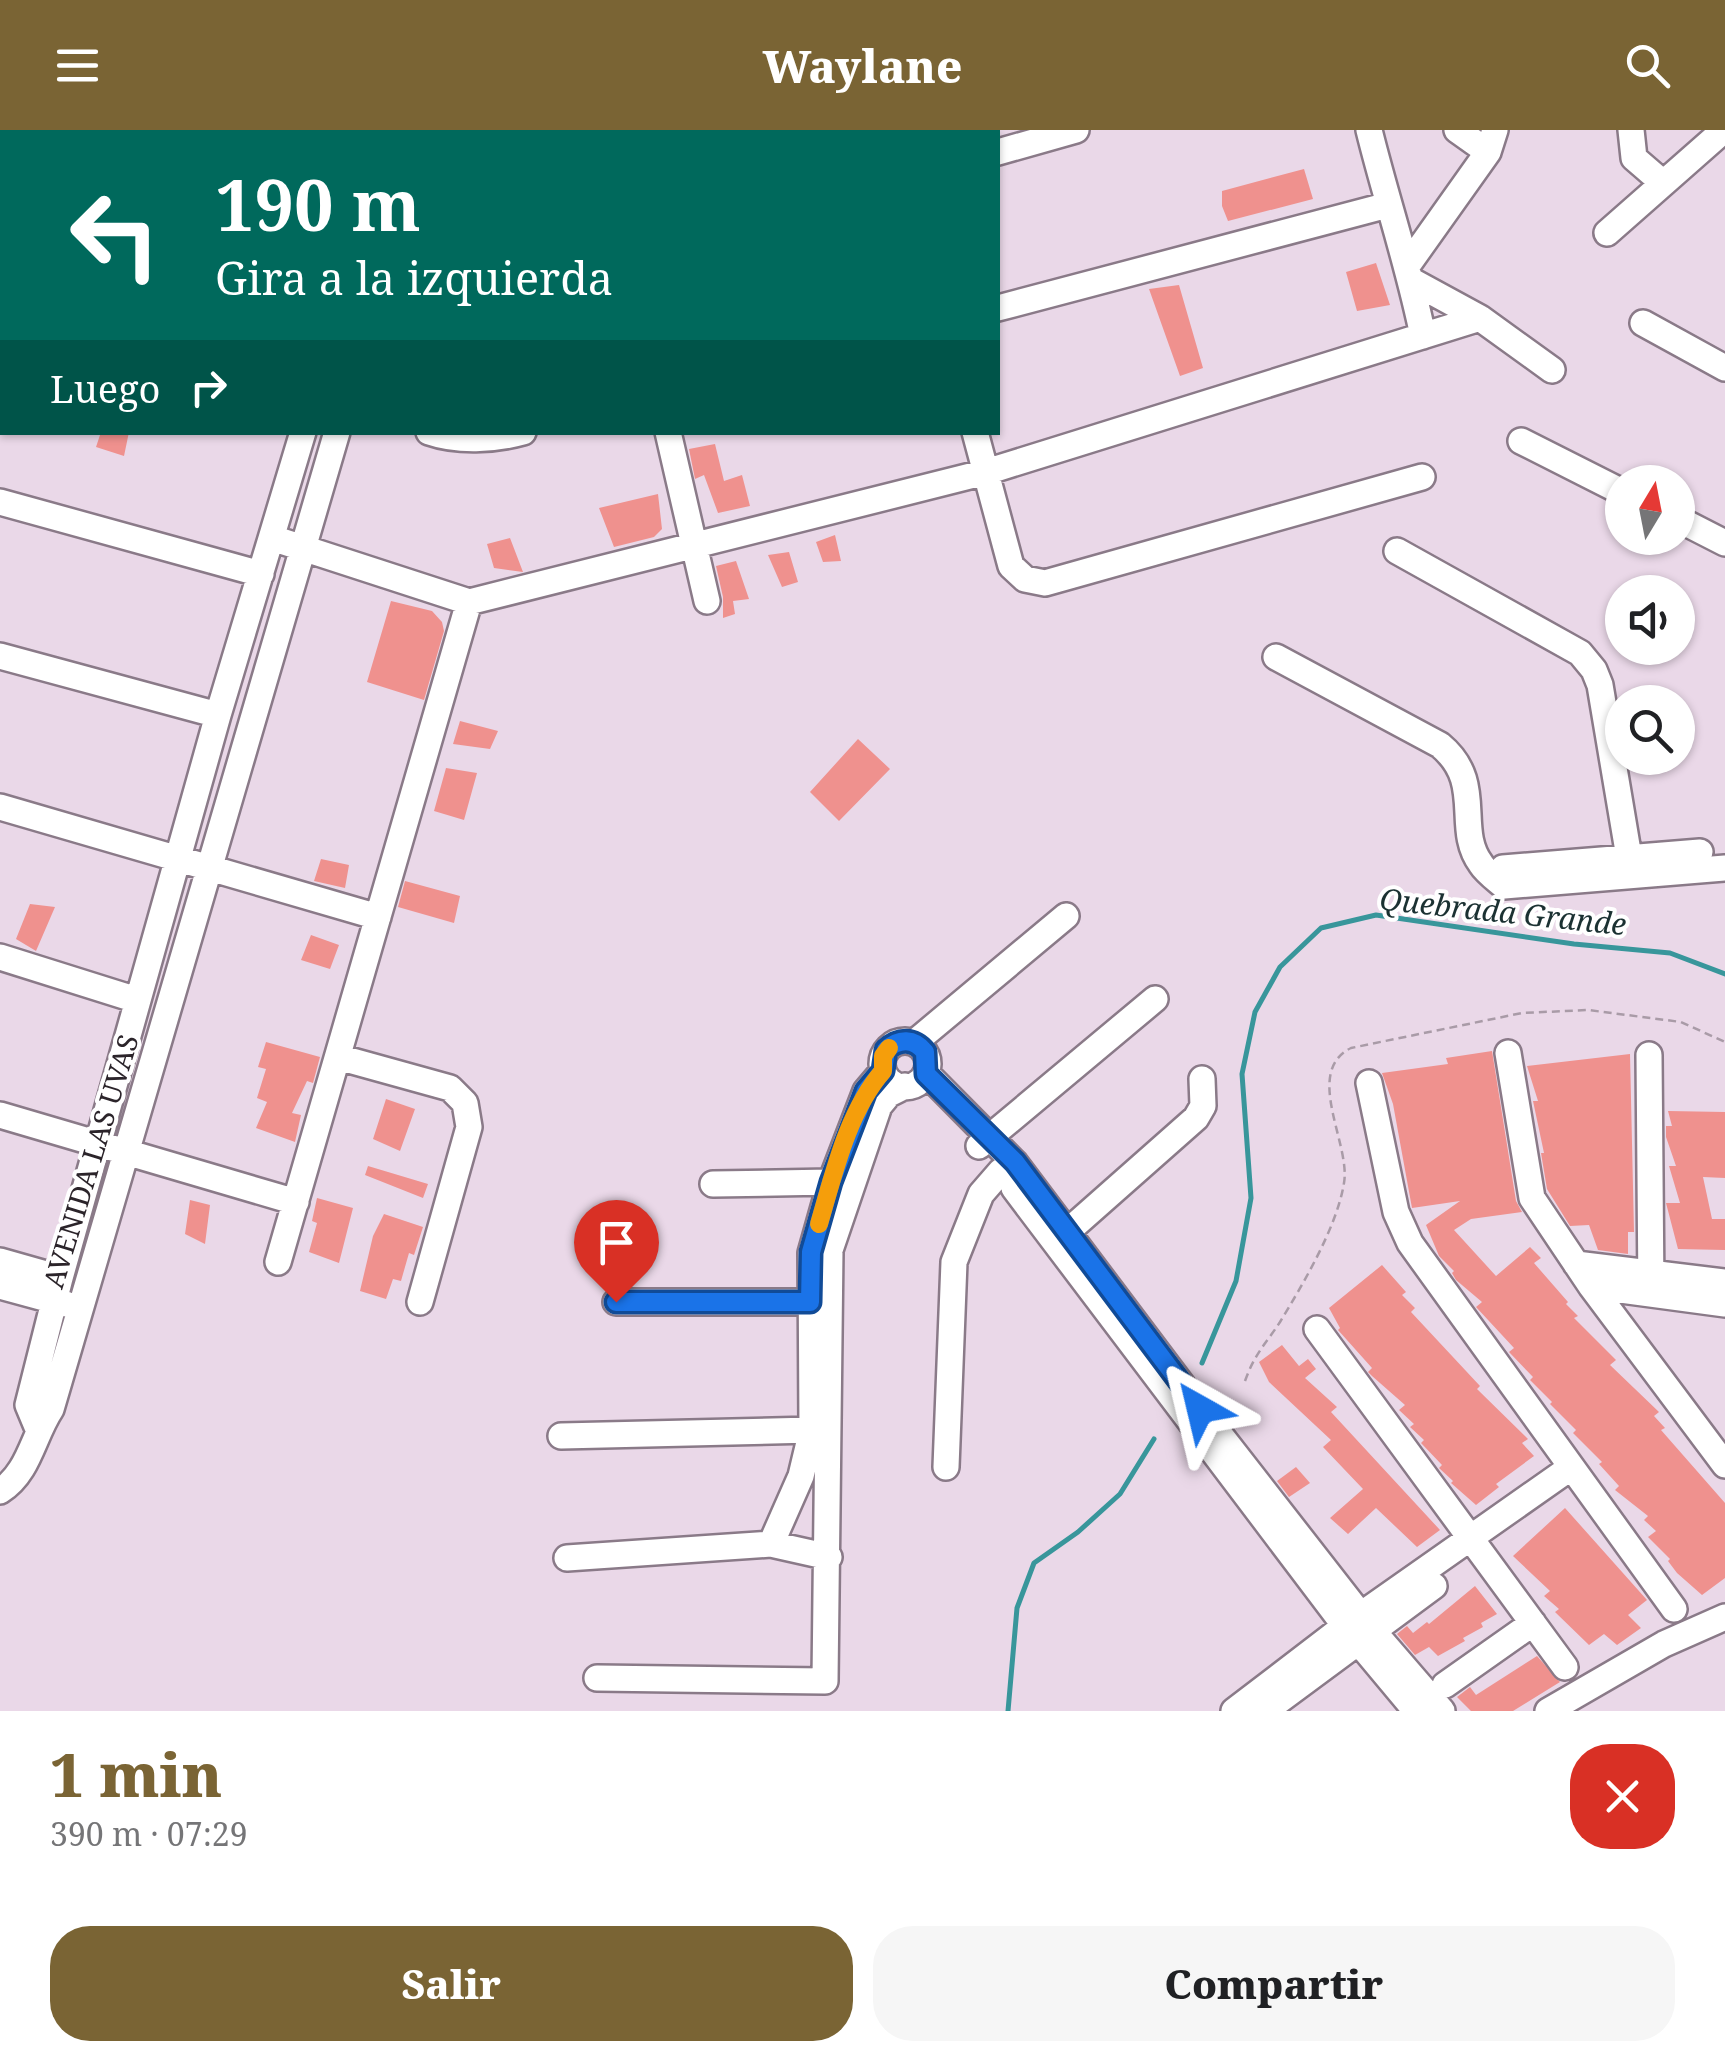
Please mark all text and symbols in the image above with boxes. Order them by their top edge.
text: Waylane [763,35,962,96]
icon: menu [50,38,105,93]
icon: search [1620,38,1675,93]
text: 190 m [215,156,421,252]
icon: left [50,170,180,300]
text: Gira a la izquierda [215,247,613,308]
icon: right [181,360,236,415]
text: Luego [50,362,161,414]
north arrow [1605,465,1695,555]
map controls [1605,465,1695,775]
button: sound [1605,575,1695,665]
button: search [1605,685,1695,775]
water label: Quebrada Grande [1378,878,1628,944]
street label: AVENIDA LAS UVAS [33,1029,147,1293]
pin [574,1200,659,1303]
icon: arrive [589,1215,644,1270]
position arrow [1148,1357,1252,1461]
text: 1 min [50,1733,222,1815]
button: close [1570,1744,1675,1849]
text: 390 m · 07:29 [50,1812,248,1855]
button: Salir [50,1926,853,2041]
button: Compartir [873,1926,1675,2041]

